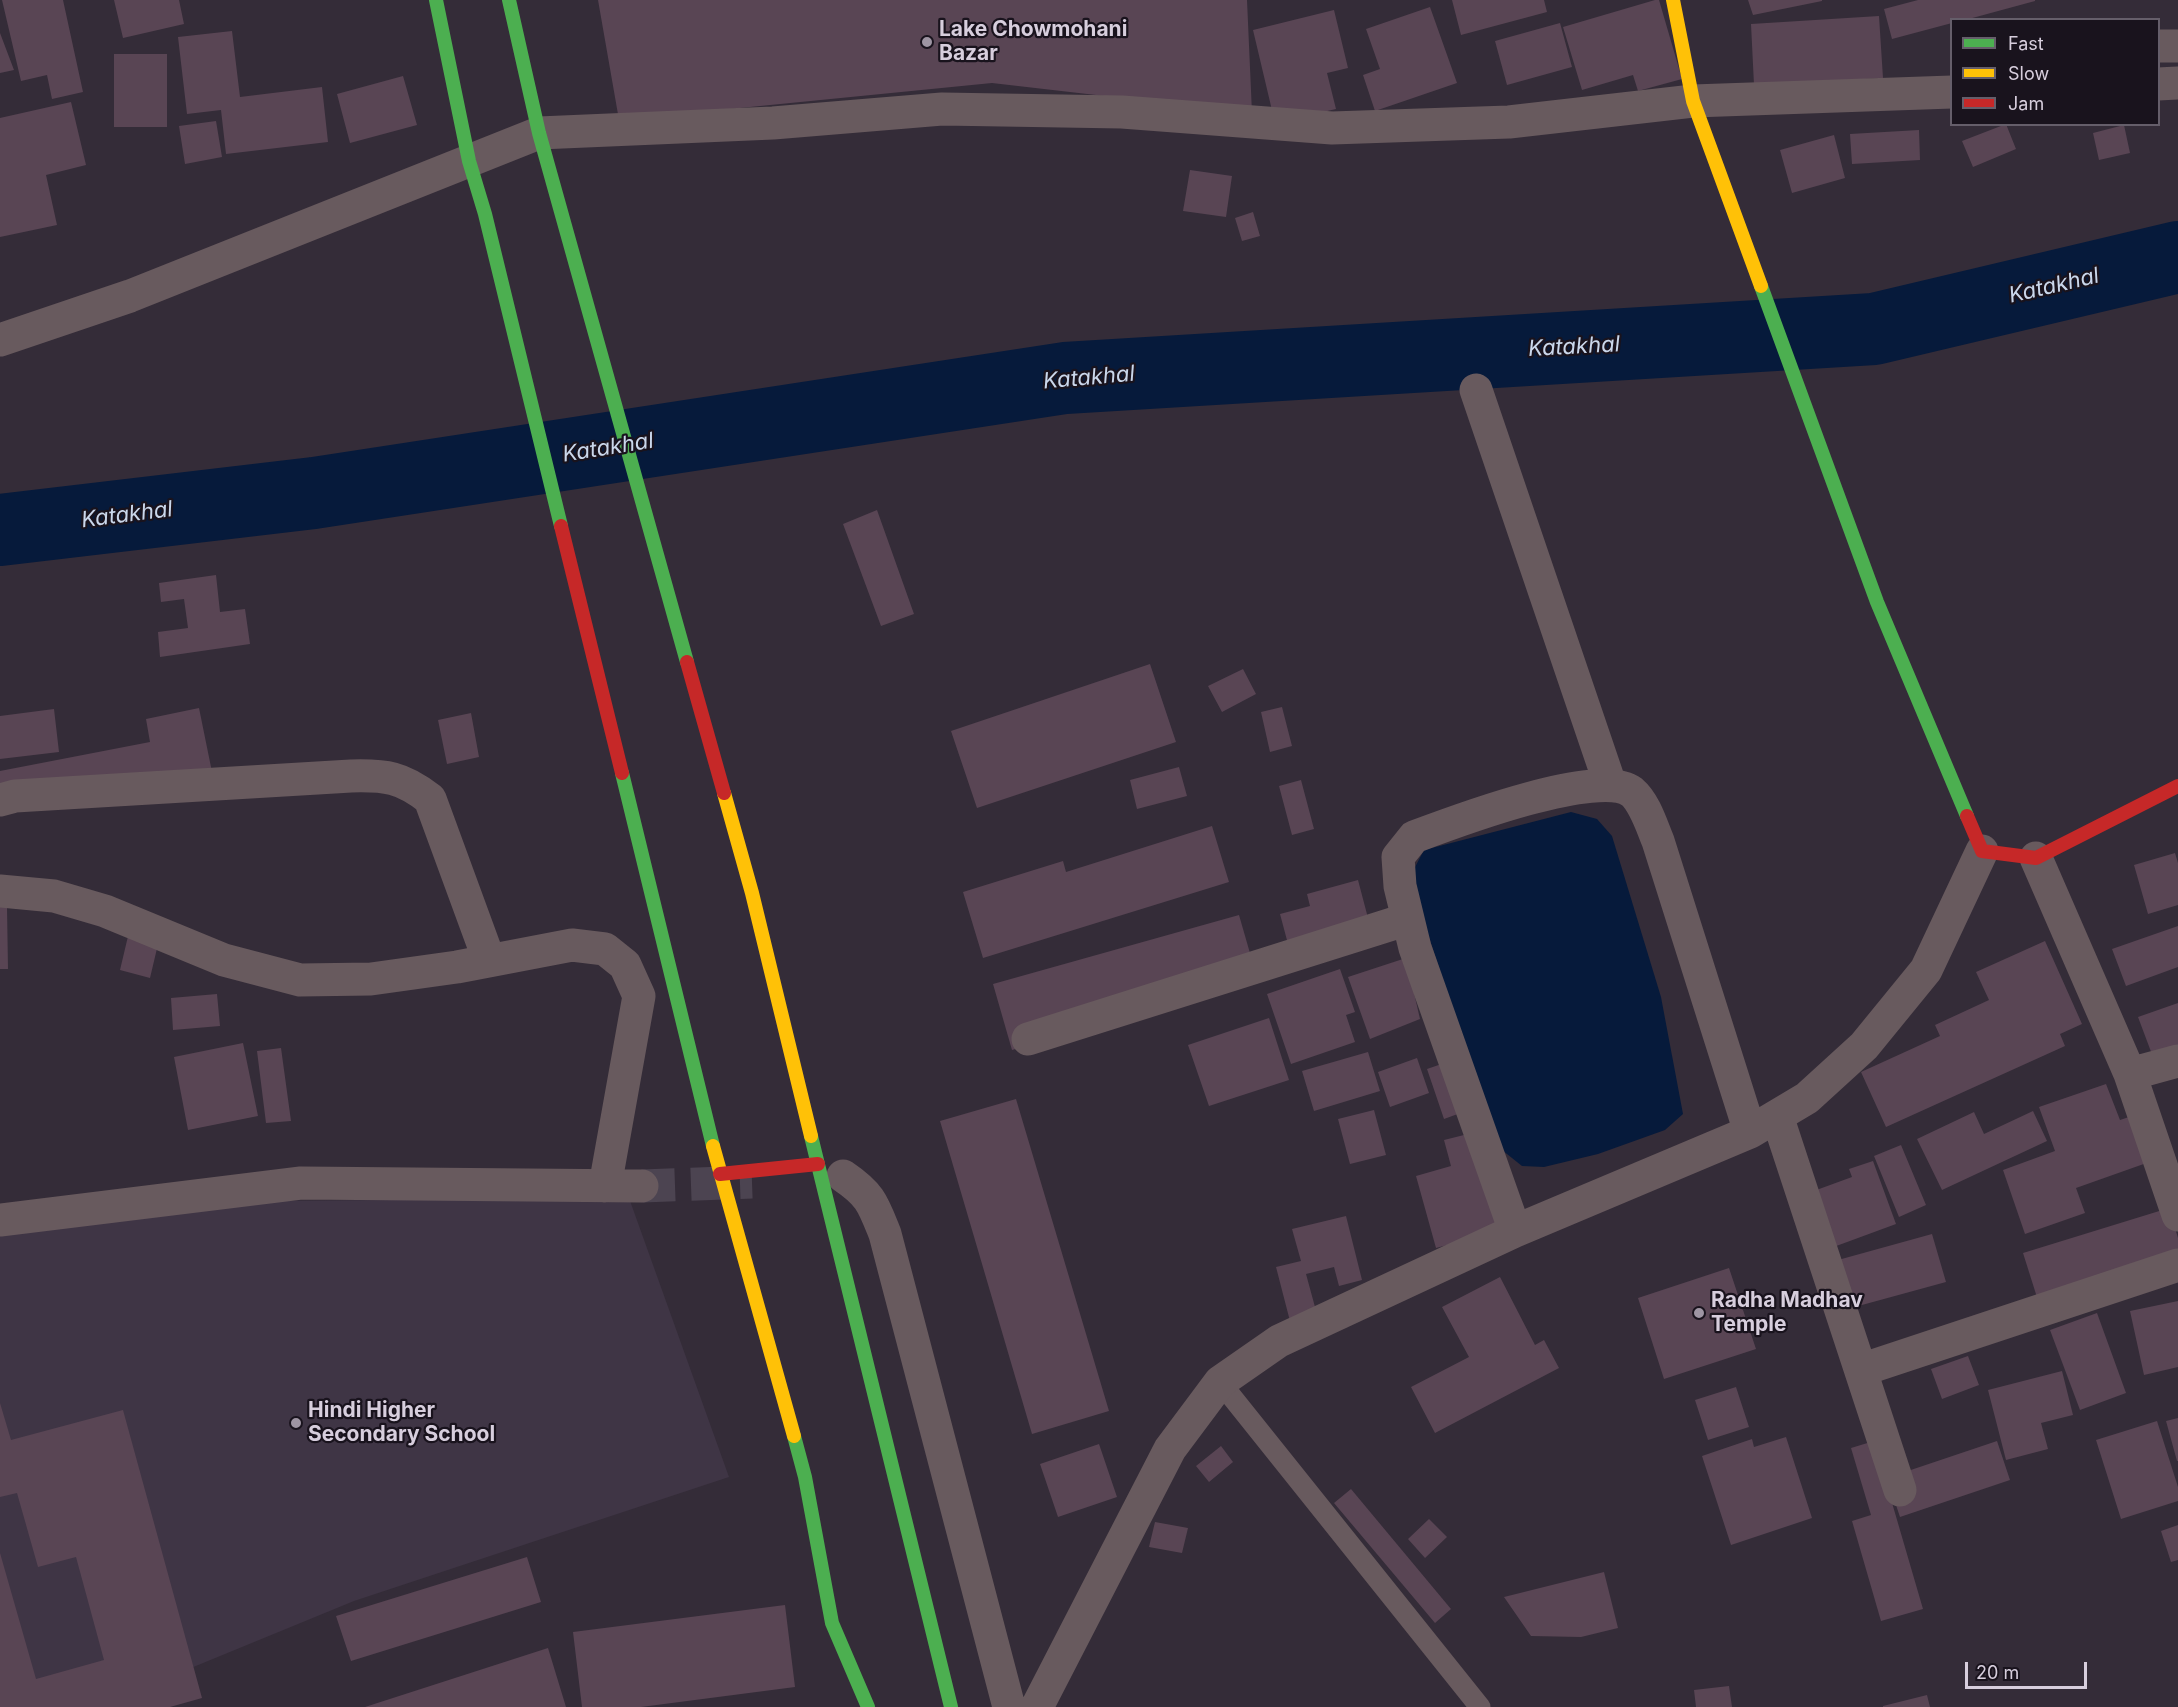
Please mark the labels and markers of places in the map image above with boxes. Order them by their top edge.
place label: Lake Chowmohani Bazar [939,17,1127,67]
marker: Lake Chowmohani Bazar [920,35,934,49]
place label: Radha Madhav Temple [1711,1288,1863,1338]
marker: Radha Madhav Temple [1692,1306,1706,1320]
place label: Hindi Higher Secondary School [308,1398,495,1448]
marker: Hindi Higher Secondary School [289,1416,303,1430]

